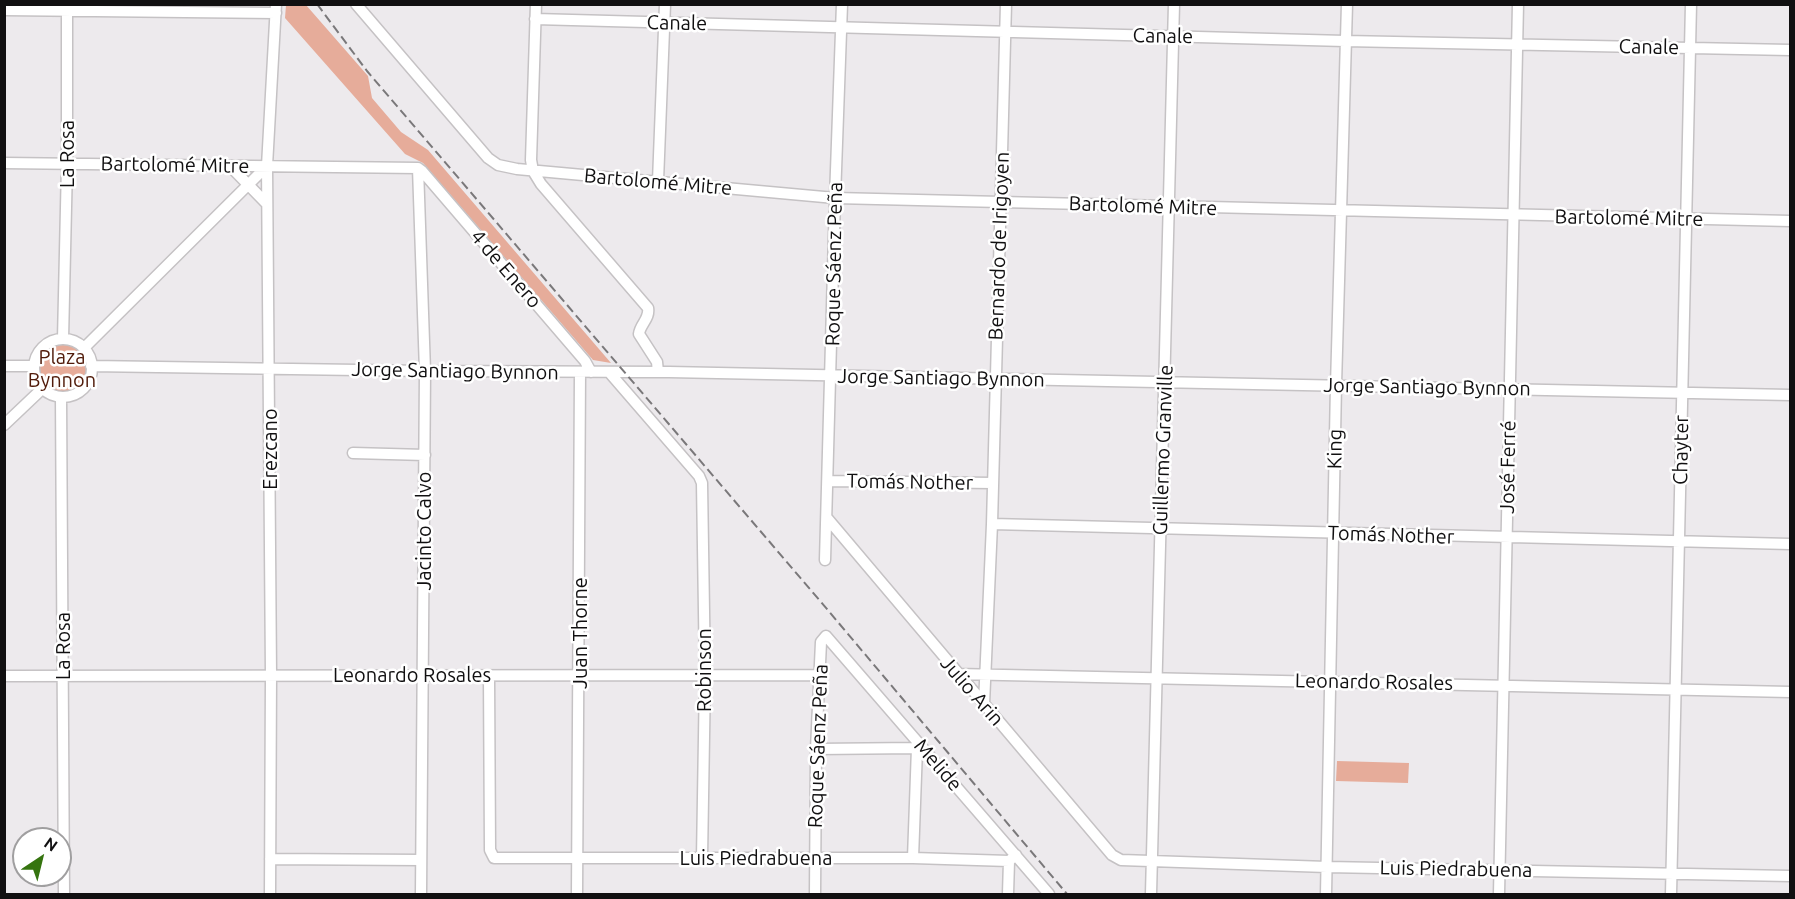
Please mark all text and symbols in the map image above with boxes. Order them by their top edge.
street label: Canale [647,10,707,36]
street label: Canale [1133,23,1193,49]
street label: Canale [1619,34,1679,60]
street label: La Rosa [55,120,79,188]
street label: Bernardo de Irigoyen [984,151,1014,341]
street label: Bartolomé Mitre [101,152,249,178]
street label: Bartolomé Mitre [583,164,733,200]
street label: Roque Sáenz Peña [821,182,847,346]
street label: Bartolomé Mitre [1068,191,1218,221]
street label: Bartolomé Mitre [1555,205,1703,231]
street label: 4 de Enero [465,225,547,313]
park label: Plaza Bynnon [28,345,96,392]
street label: Jorge Santiago Bynnon [351,357,559,385]
street label: Jorge Santiago Bynnon [837,364,1045,392]
street label: Guillermo Granville [1148,364,1178,536]
street label: Jorge Santiago Bynnon [1323,373,1531,401]
street label: Erezcano [258,408,282,490]
street label: Chayter [1668,415,1694,485]
street label: José Ferré [1495,420,1521,514]
street label: King [1323,429,1347,469]
street label: Tomás Nother [847,469,973,495]
street label: Jacinto Calvo [412,472,436,590]
street label: Tomás Nother [1327,521,1455,549]
street label: Juan Thorne [568,577,592,689]
street label: La Rosa [51,612,75,680]
street label: Robinson [692,628,716,712]
street label: Julio Arin [935,651,1009,731]
street label: Leonardo Rosales [333,663,491,687]
street label: Roque Sáenz Peña [803,664,833,828]
street label: Leonardo Rosales [1295,669,1453,695]
street label: Melide [909,734,967,796]
north arrow [12,827,72,887]
text: N [41,833,61,855]
street label: Luis Piedrabuena [680,846,832,870]
street label: Luis Piedrabuena [1379,856,1533,882]

